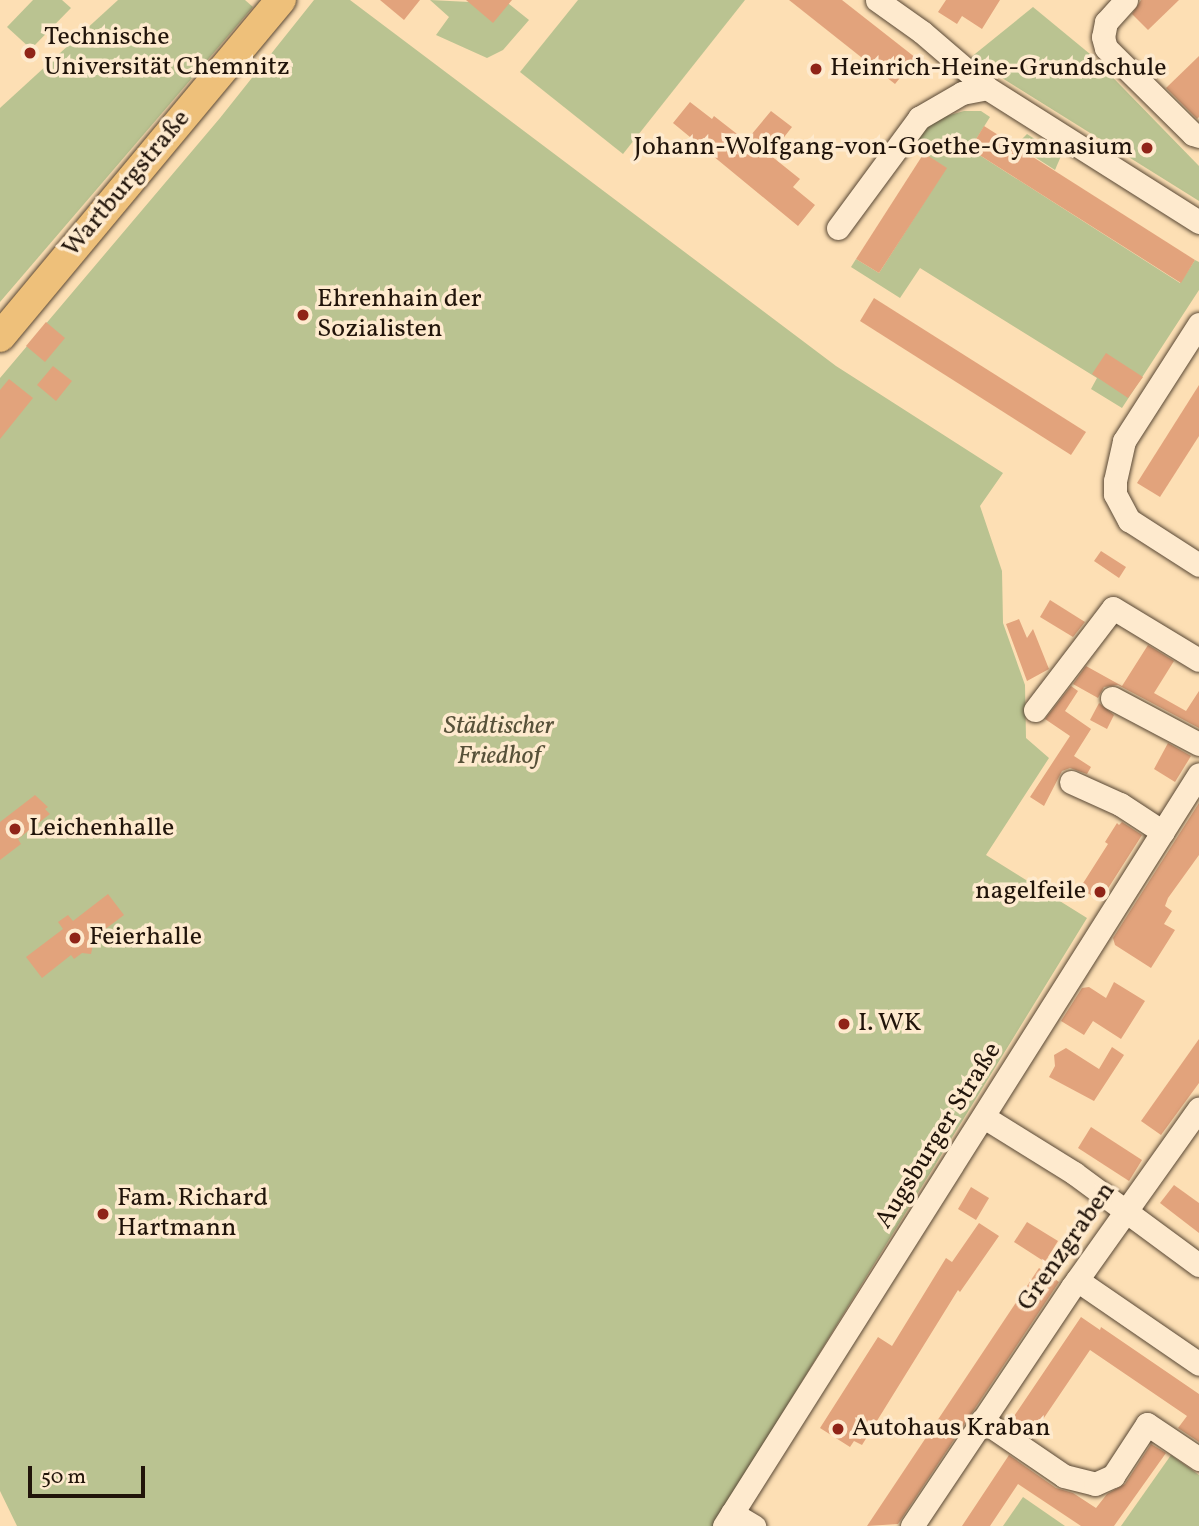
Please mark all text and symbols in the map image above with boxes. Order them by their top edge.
place label: Technische Universität Chemnitz [44,22,290,84]
marker: Technische Universität Chemnitz [22,45,38,61]
place label: Heinrich-Heine-Grundschule [830,53,1167,85]
marker: Heinrich-Heine-Grundschule [808,61,824,77]
street label: Wartburgstraße [56,104,198,264]
place label: Johann-Wolfgang-von-Goethe-Gymnasium [633,132,1133,164]
marker: Johann-Wolfgang-von-Goethe-Gymnasium [1139,140,1155,156]
place label: Ehrenhain der Sozialisten [317,284,482,346]
marker: Ehrenhain der Sozialisten [295,307,311,323]
park label: Städtischer Friedhof [444,711,554,772]
place label: Leichenhalle [29,813,174,845]
marker: Leichenhalle [7,821,23,837]
place label: nagelfeile [975,876,1086,908]
marker: nagelfeile [1092,884,1108,900]
place label: Feierhalle [89,922,202,954]
marker: Feierhalle [67,930,83,946]
place label: I. WK [858,1008,922,1040]
marker: I. WK [836,1016,852,1032]
street label: Augsburger Straße [869,1037,1009,1235]
street label: Grenzgraben [1011,1177,1123,1317]
place label: Fam. Richard Hartmann [117,1183,268,1244]
marker: Fam. Richard Hartmann [95,1206,111,1222]
place label: Autohaus Kraban [852,1413,1050,1445]
marker: Autohaus Kraban [830,1421,846,1437]
scale bar [32,1452,149,1496]
text: 50 m [41,1463,86,1492]

